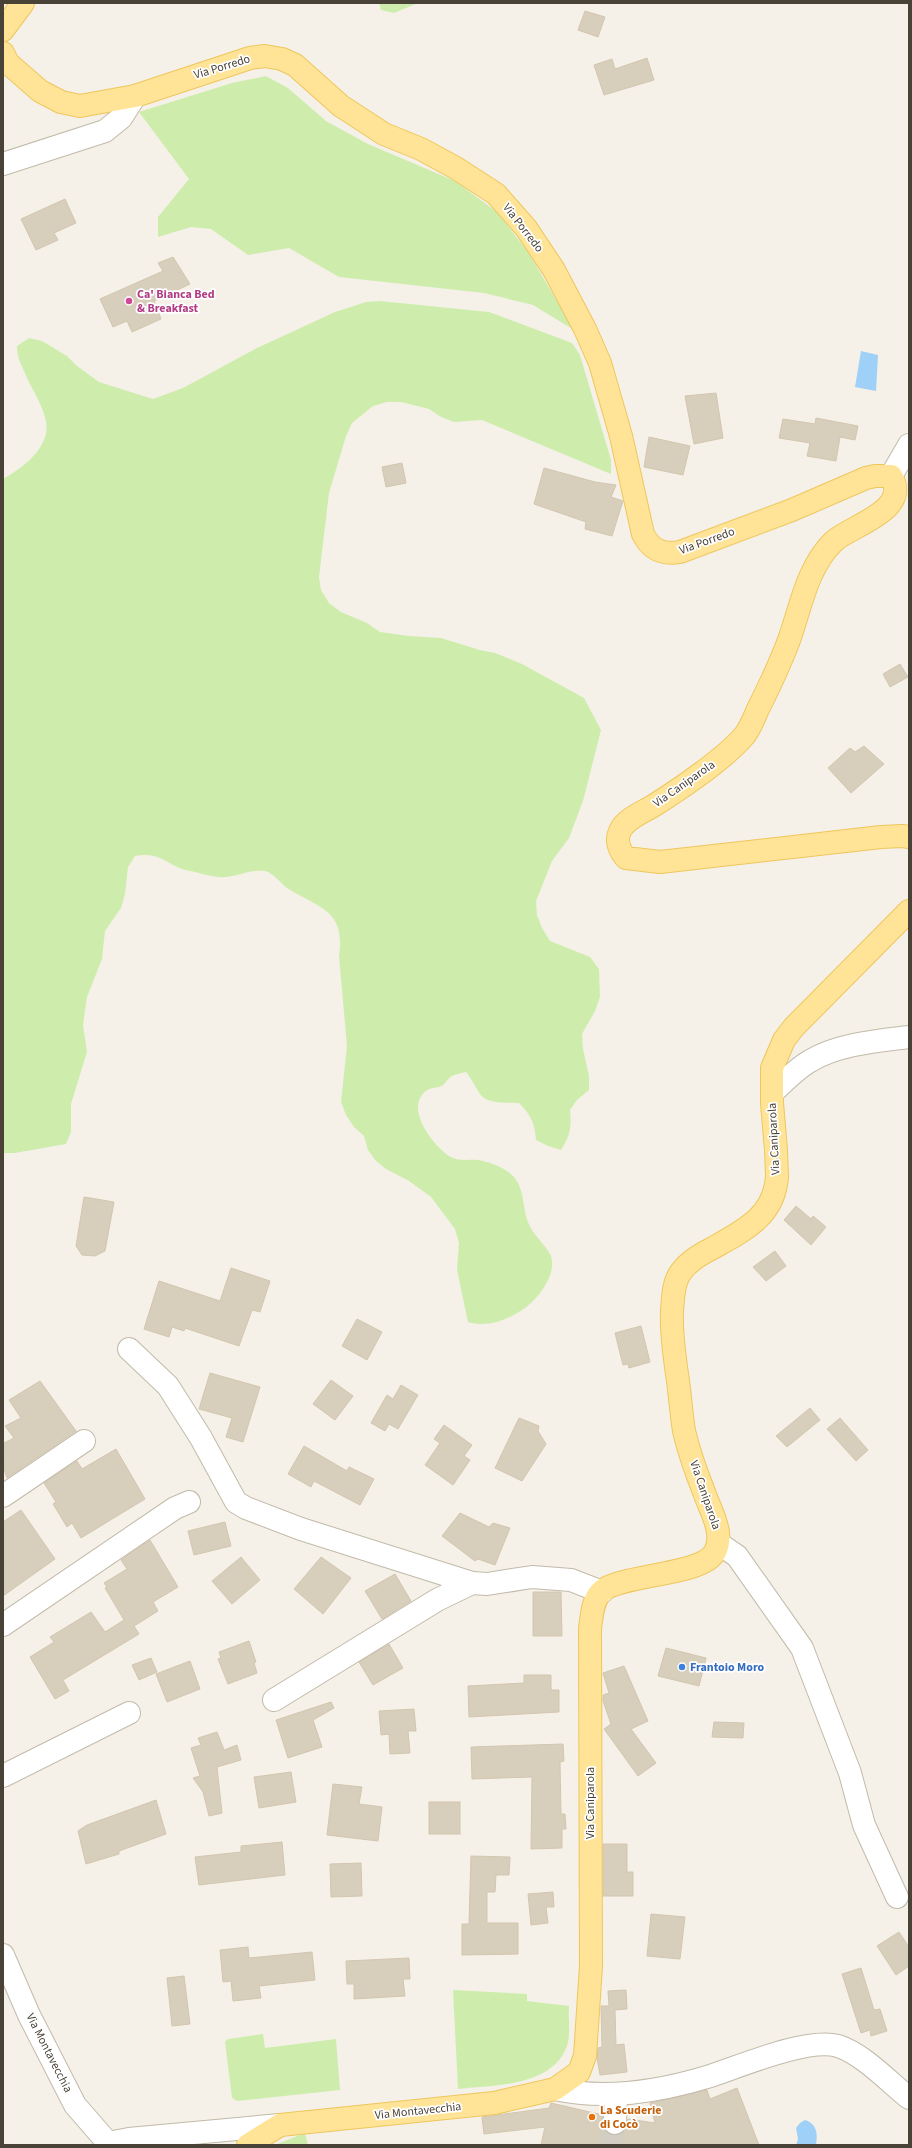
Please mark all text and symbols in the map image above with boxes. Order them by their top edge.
street label: Via Porredo [192,50,252,84]
street label: Via Porredo [498,200,548,256]
place label: Ca' Bianca Bed & Breakfast [137,286,215,317]
marker: Ca' Bianca Bed & Breakfast [124,296,134,306]
street label: Via Porredo [677,523,737,559]
street label: Via Caniparola [650,756,718,812]
street label: Via Caniparola [764,1103,784,1175]
street label: Via Caniparola [685,1458,725,1532]
place label: Frantoio Moro [690,1659,765,1676]
marker: Frantoio Moro [677,1662,687,1672]
street label: Via Caniparola [582,1767,599,1839]
street label: Via Montavecchia [22,2010,76,2096]
street label: Via Montavecchia [374,2098,462,2124]
place label: La Scuderie di Cocò [600,2102,661,2133]
marker: La Scuderie di Cocò [587,2112,597,2122]

